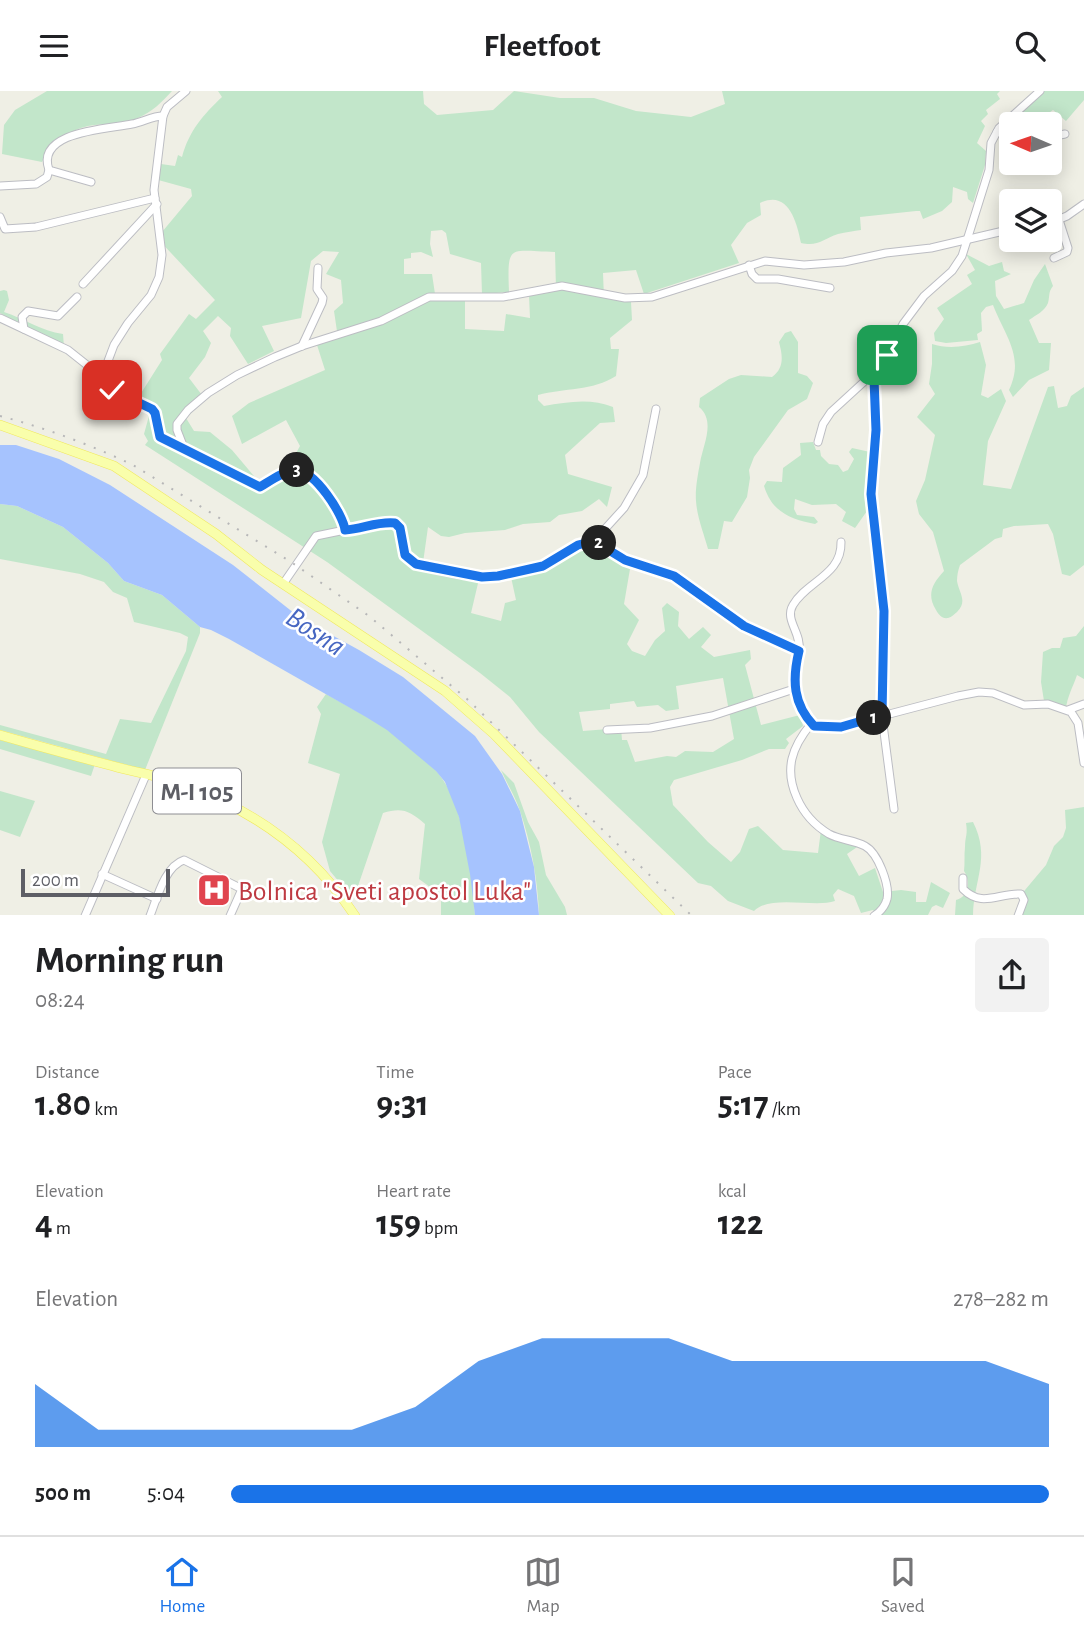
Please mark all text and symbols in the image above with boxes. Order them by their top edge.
icon: menu [35,27,73,65]
icon: search [1011,27,1049,65]
text: Fleetfoot [484,30,600,62]
north arrow [999,112,1062,175]
map controls [999,112,1062,252]
button: layers [999,189,1062,252]
pin [857,325,917,385]
icon: arrive [868,336,906,374]
pin [82,360,142,420]
icon: check [93,371,131,409]
pin: 3 [280,453,314,487]
text: 3 [292,460,301,479]
pin: 2 [582,525,616,561]
text: 2 [594,533,603,552]
water label: Bosna [280,602,351,662]
pin: 1 [856,701,892,735]
text: 1 [870,708,877,727]
road number: M-I 105 [153,769,241,813]
scale bar [21,867,170,898]
text: 200 m [32,871,79,890]
hospital icon: Bolnica "Sveti apostol Luka" [195,871,233,909]
place label: Bolnica "Sveti apostol Luka" [238,878,531,906]
button: share [975,938,1049,1012]
text: Morning run [35,942,224,980]
text: 08:24 [35,989,85,1012]
text: Distance [35,1063,99,1082]
text: Time [376,1063,414,1082]
text: Pace [718,1063,752,1082]
text: 1.80 [35,1087,91,1122]
text: 9:31 [376,1087,429,1122]
text: 5:17 [718,1087,769,1122]
text: km [91,1100,118,1119]
text: /km [769,1100,801,1119]
text: Elevation [35,1182,104,1201]
text: Heart rate [376,1182,451,1201]
text: kcal [718,1182,747,1201]
text: 4 [35,1206,53,1241]
text: 159 [376,1206,421,1241]
text: 122 [718,1206,763,1241]
text: m [53,1219,71,1238]
text: bpm [421,1219,459,1238]
text: Elevation [35,1288,118,1311]
text: 278–282 m [953,1288,1049,1311]
text: 500 m [35,1482,91,1505]
text: 5:04 [147,1482,185,1505]
tab: Home [159,1553,205,1618]
tab: Map [524,1553,562,1618]
tab: Saved [881,1553,925,1618]

